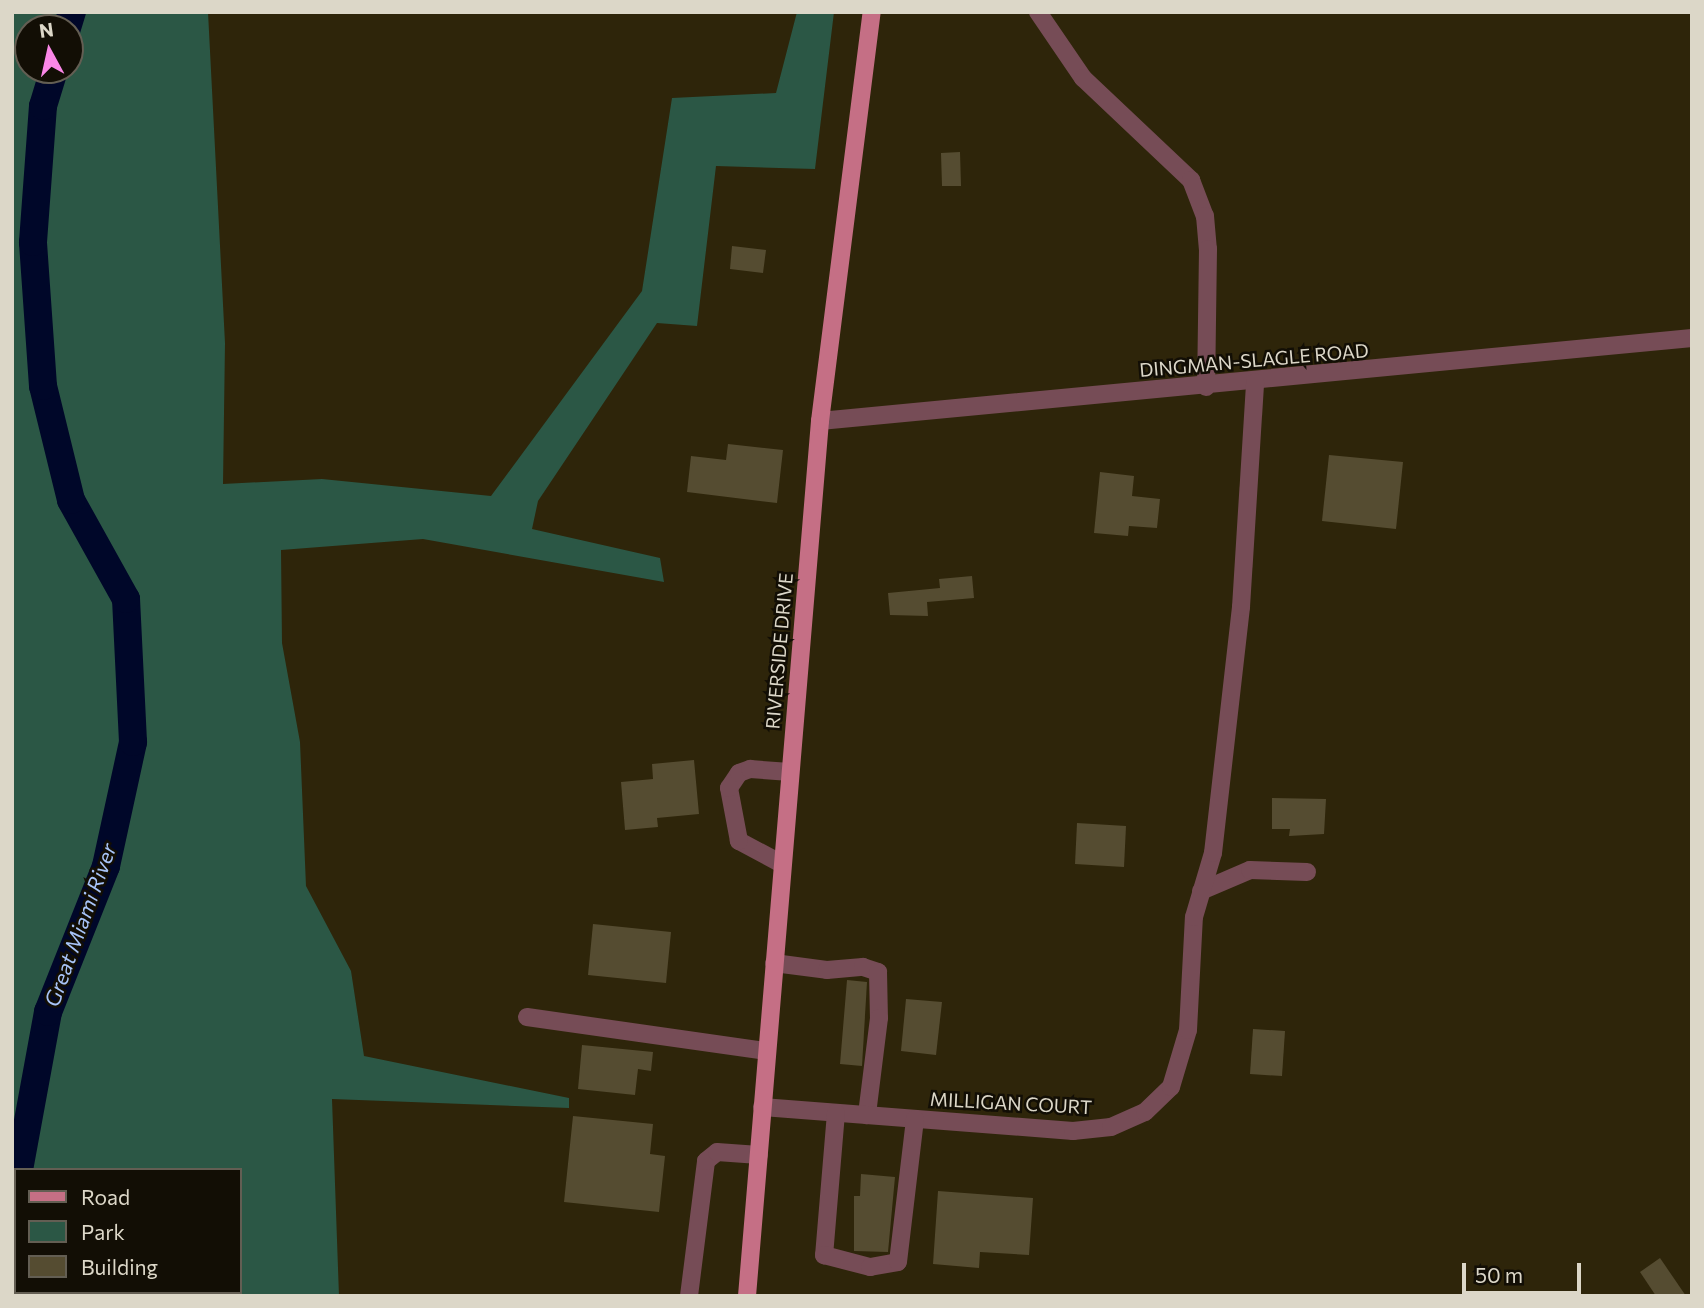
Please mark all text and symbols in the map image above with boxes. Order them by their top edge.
north arrow [14,14,84,84]
text: N [38,17,55,42]
street label: DINGMAN-SLAGLE ROAD [1138,339,1370,381]
street label: RIVERSIDE DRIVE [761,572,797,730]
water label: Great Miami River [39,840,121,1010]
street label: MILLIGAN COURT [929,1087,1093,1119]
legend [14,1168,242,1294]
text: Road [81,1184,130,1209]
text: Park [81,1219,125,1244]
scale bar [1466,1248,1585,1292]
text: Building [81,1254,158,1279]
text: 50 m [1475,1262,1523,1287]

